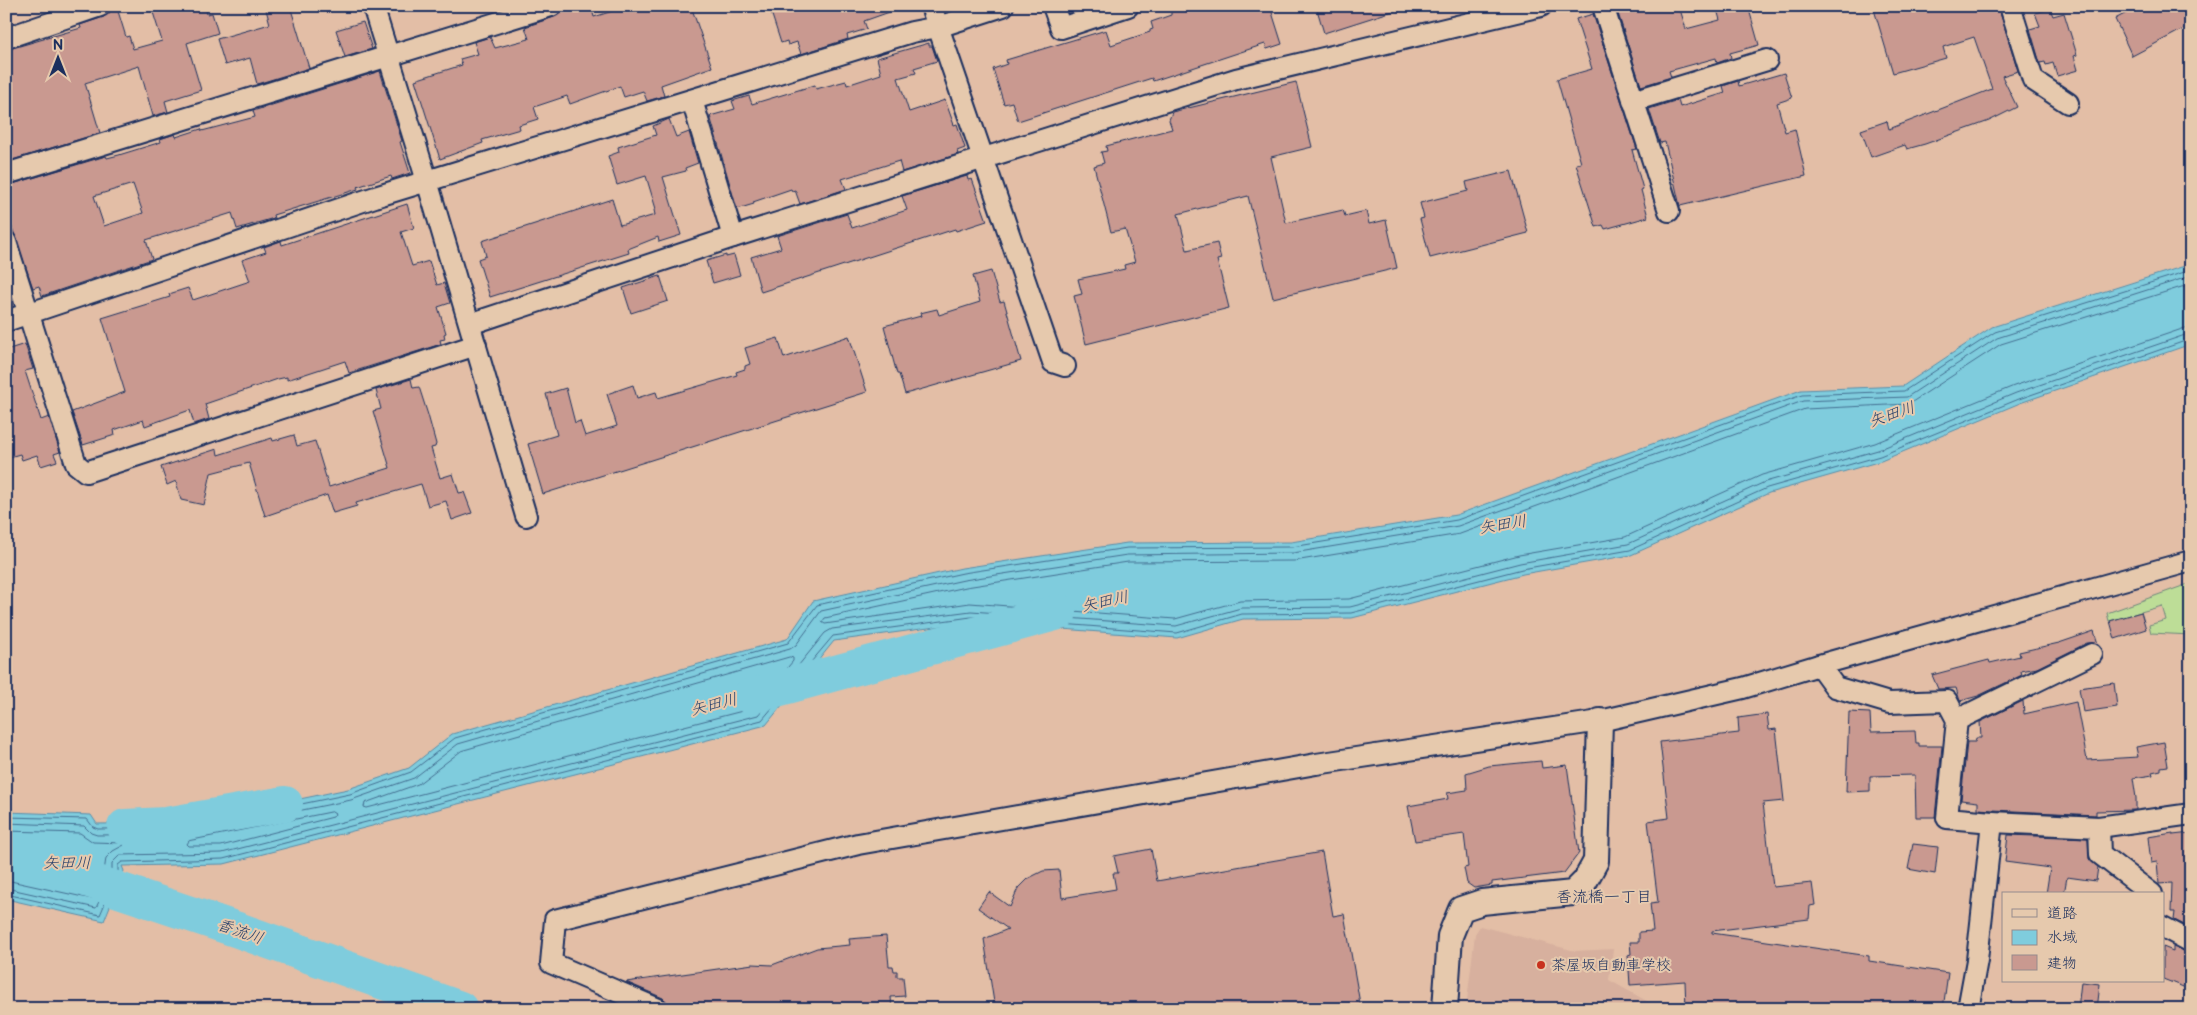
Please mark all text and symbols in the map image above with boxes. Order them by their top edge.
north arrow [32,32,82,82]
text: N [53,37,63,54]
water label: 矢田川 [1866,398,1918,432]
water label: 矢田川 [1478,512,1528,538]
water label: 矢田川 [1080,588,1130,616]
water label: 矢田川 [688,690,740,720]
water label: 矢田川 [43,854,91,873]
district label: 香流橋一丁目 [1556,888,1652,907]
legend [2002,892,2164,982]
text: 道路 [2047,904,2077,923]
water label: 香流川 [214,915,266,949]
text: 水域 [2047,928,2077,947]
text: 建物 [2047,954,2077,973]
place label: 茶屋坂自動車学校 [1551,956,1671,975]
marker: 茶屋坂自動車学校 [1535,959,1547,971]

